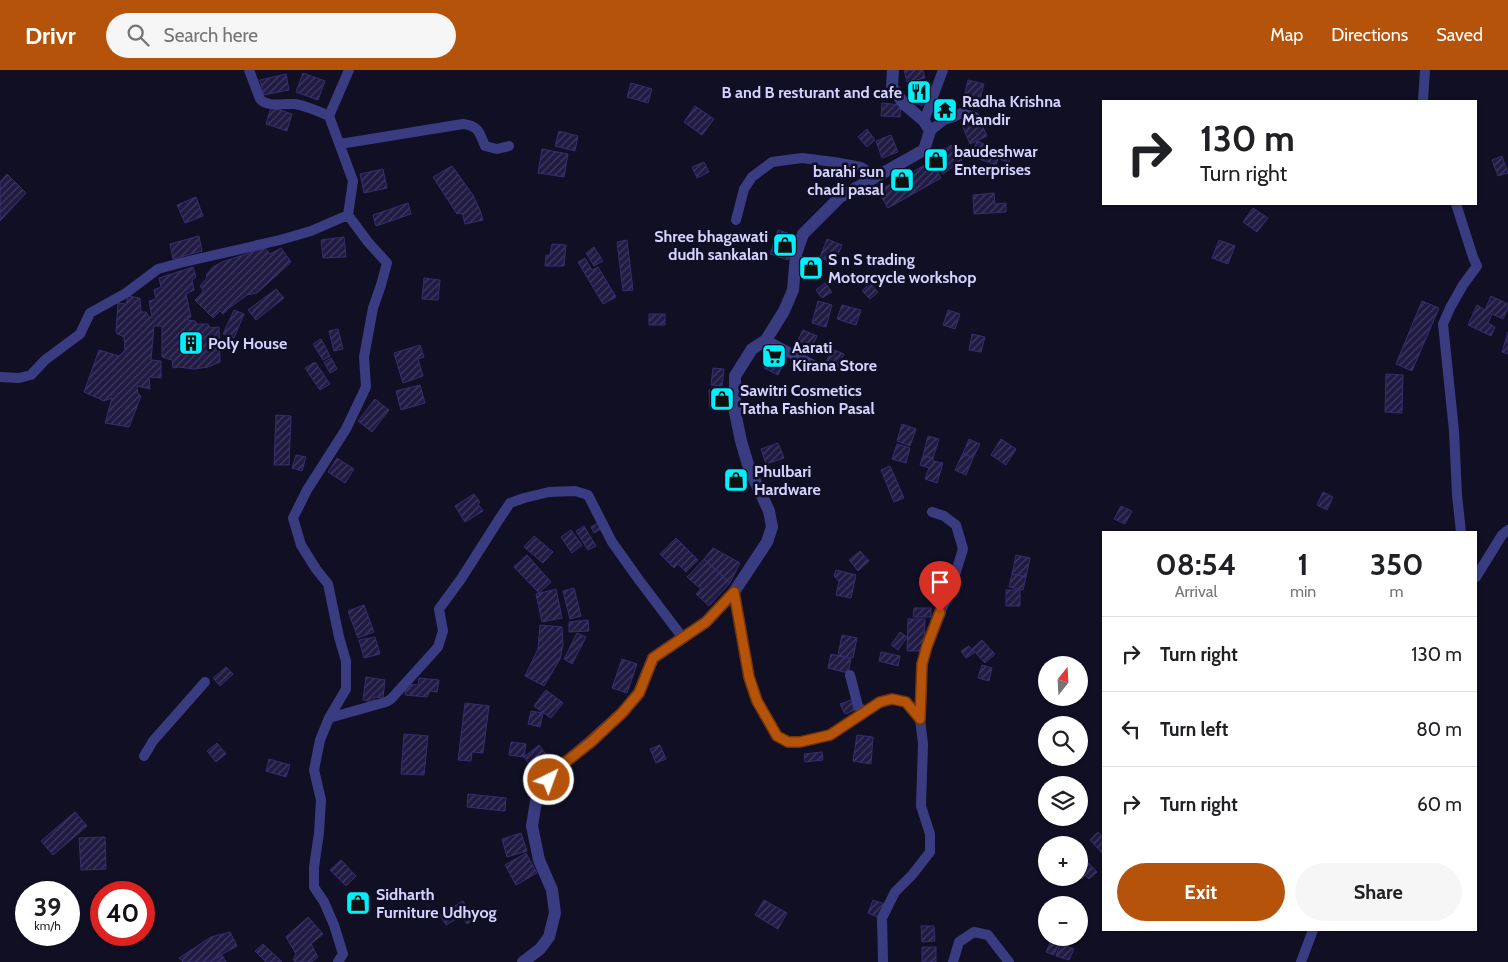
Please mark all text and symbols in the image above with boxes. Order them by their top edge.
search box [106,13,456,58]
text: Drivr [25,21,76,50]
icon: search [124,21,152,49]
text: Search here [164,24,258,47]
text: Map [1270,24,1303,46]
text: Directions [1331,24,1408,46]
text: Saved [1436,24,1483,46]
restaurant icon: B and B resturant and cafe [906,79,932,105]
place label: B and B resturant and cafe [721,83,902,102]
place label: Radha Krishna Mandir [962,92,1061,129]
temple icon: Radha Krishna Mandir [932,97,958,123]
text: 130 m [1200,117,1295,160]
icon: right [1117,120,1182,185]
place label: baudeshwar Enterprises [954,142,1038,179]
shop icon: baudeshwar Enterprises [923,147,949,173]
text: Turn right [1200,160,1287,187]
place label: barahi sun chadi pasal [807,162,884,199]
shop icon: barahi sun chadi pasal [889,167,915,193]
place label: Shree bhagawati dudh sankalan [654,227,768,264]
shop icon: Shree bhagawati dudh sankalan [772,232,798,258]
place label: S n S trading Motorcycle workshop [828,250,976,287]
shop icon: S n S trading Motorcycle workshop [798,255,824,281]
building icon: Poly House [178,330,204,356]
place label: Poly House [208,334,287,353]
place label: Aarati Kirana Store [792,338,877,375]
supermarket icon: Aarati Kirana Store [761,343,787,369]
place label: Sawitri Cosmetics Tatha Fashion Pasal [740,381,875,418]
shop icon: Sawitri Cosmetics Tatha Fashion Pasal [709,386,735,412]
place label: Phulbari Hardware [754,462,821,499]
shop icon: Phulbari Hardware [723,467,749,493]
text: 08:54 [1156,546,1236,583]
text: 1 [1298,546,1309,583]
text: 350 [1370,546,1423,583]
pin [919,561,961,612]
icon: arrive [926,568,954,596]
text: Arrival [1175,582,1217,601]
text: min [1290,582,1316,601]
text: m [1390,582,1404,601]
icon: right [1117,640,1145,668]
text: Turn right [1160,643,1238,666]
text: 130 m [1411,643,1462,666]
north arrow [1038,656,1088,706]
map controls [1038,656,1088,946]
icon: left [1117,715,1145,743]
button: search [1038,716,1088,766]
text: Turn left [1160,718,1228,741]
text: 80 m [1416,718,1462,741]
position arrow [522,753,574,805]
button: layers [1038,776,1088,826]
icon: right [1117,790,1145,818]
text: Turn right [1160,793,1238,816]
text: 60 m [1417,793,1462,816]
button: + [1038,836,1088,886]
button: Exit [1117,863,1285,921]
button: Share [1295,863,1462,921]
speed limit sign: 40 [90,881,155,946]
place label: Sidharth Furniture Udhyog [376,885,497,922]
shop icon: Sidharth Furniture Udhyog [345,890,371,916]
text: 39 [34,892,61,922]
button: − [1038,896,1088,946]
text: km/h [34,918,61,933]

